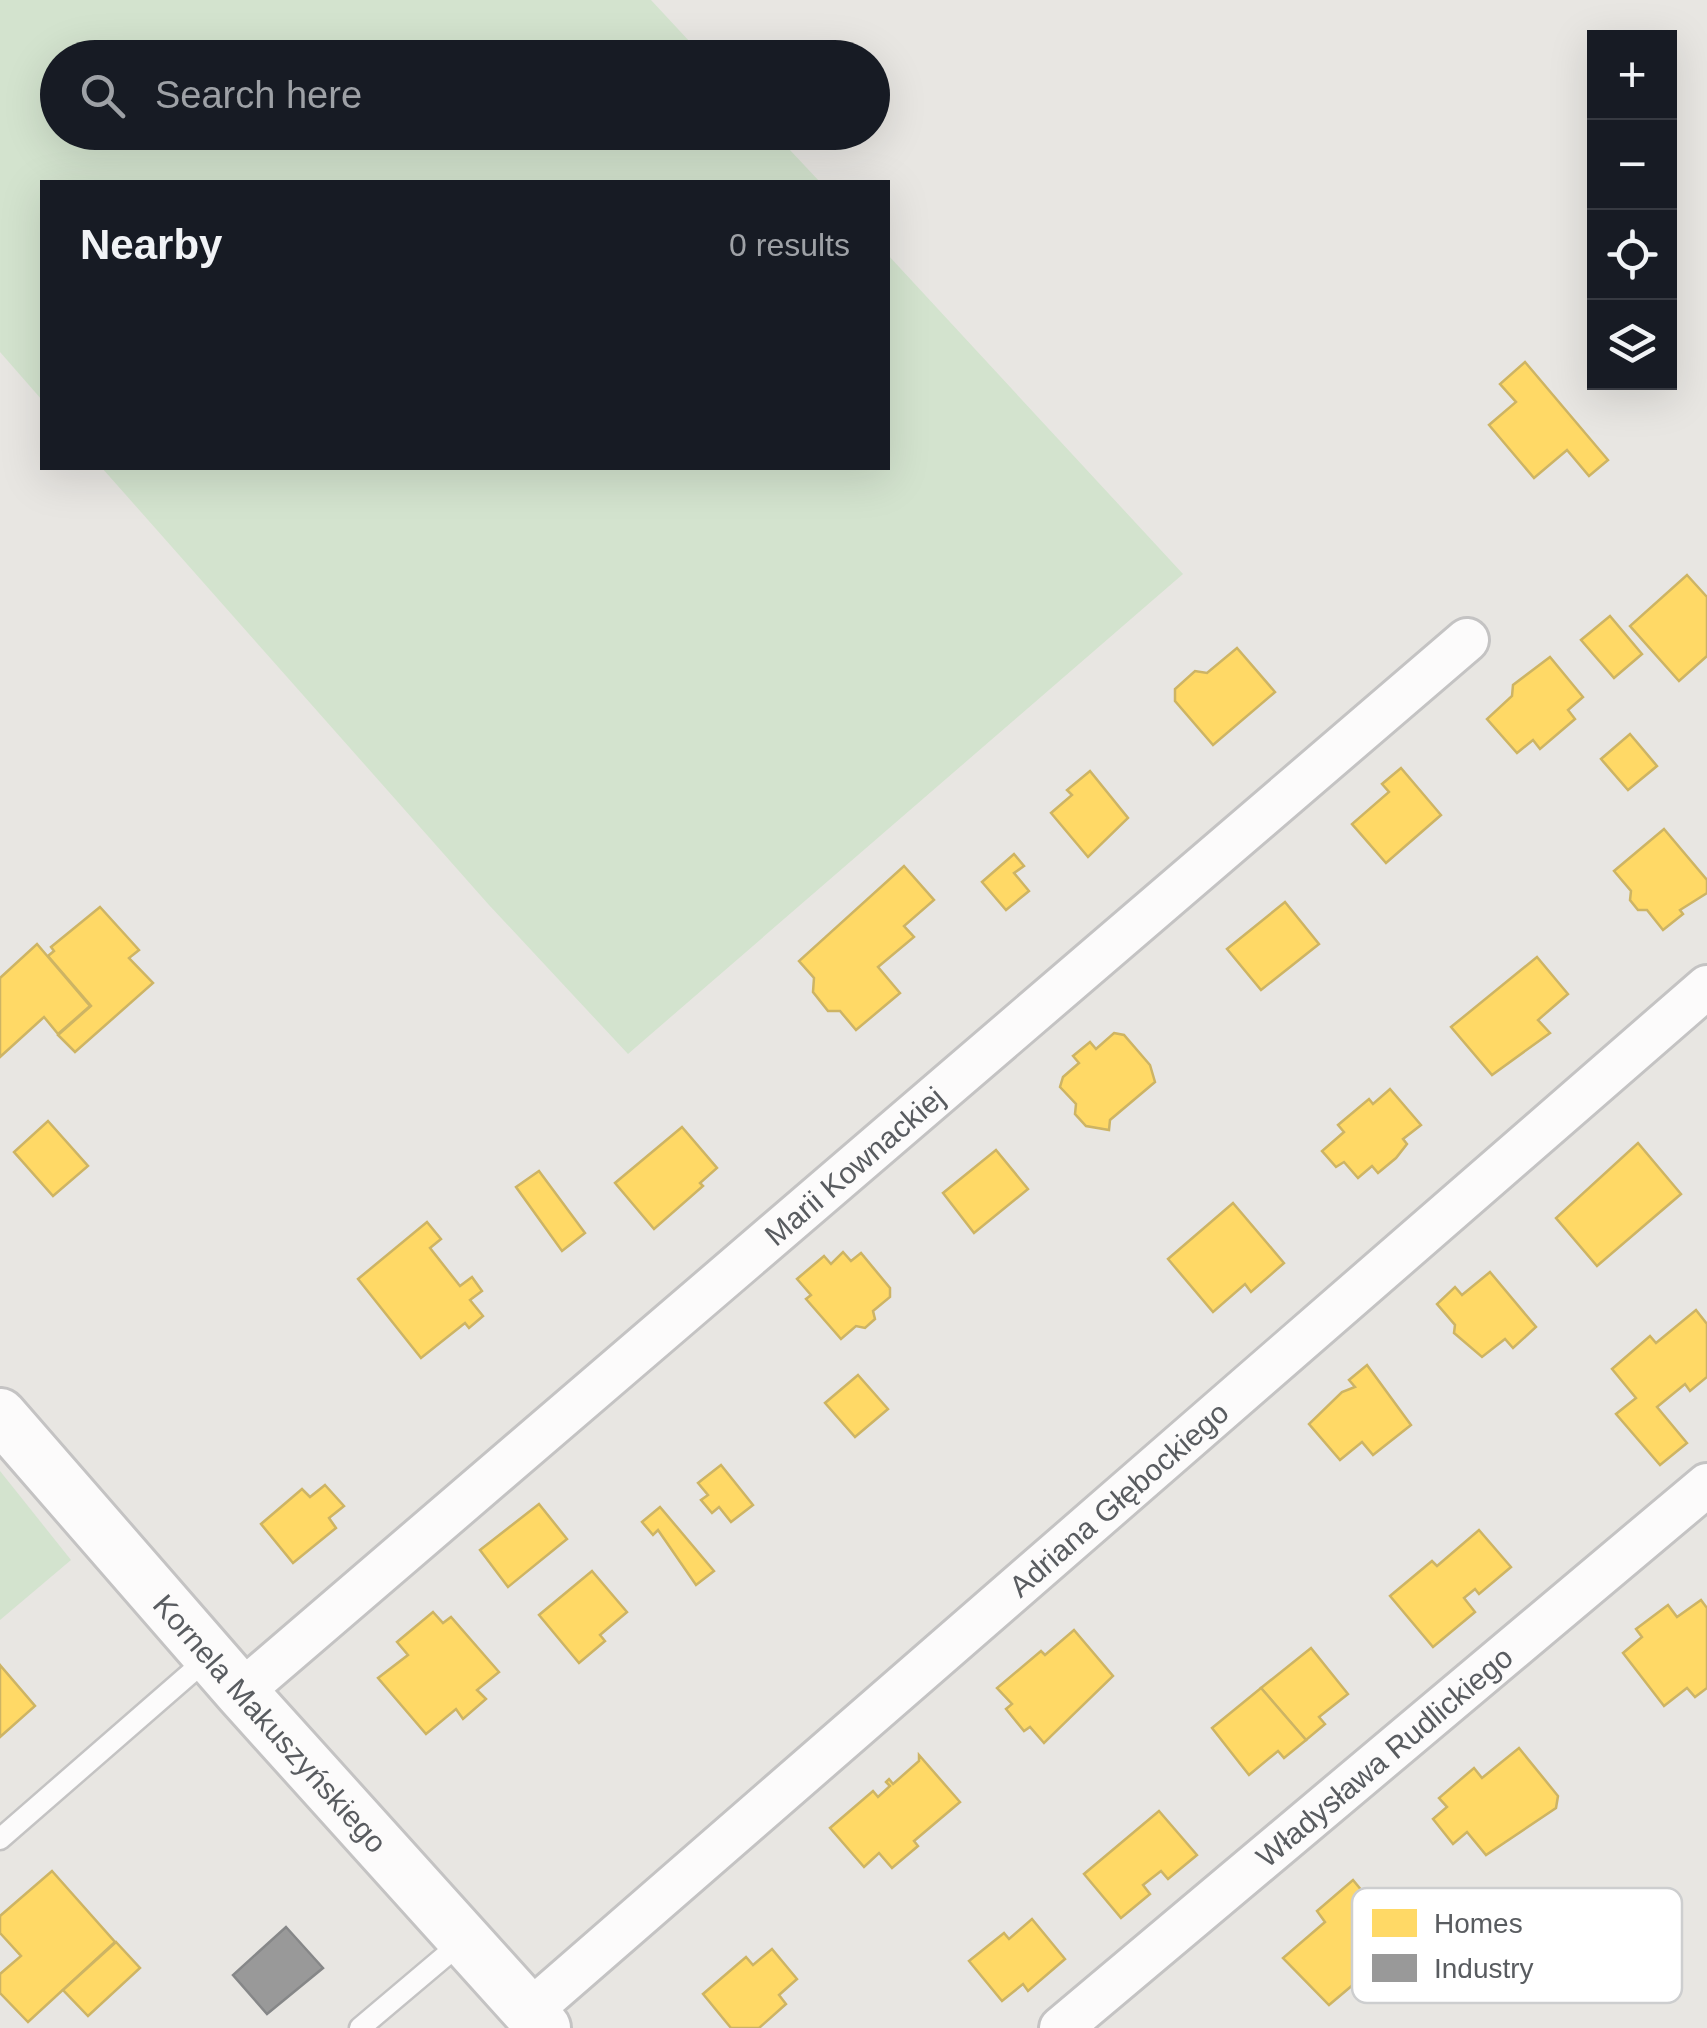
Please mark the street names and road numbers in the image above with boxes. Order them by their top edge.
street label: Marii Kownackiej [758,1080,950,1252]
street label: Adriana Głębockiego [1003,1395,1234,1603]
street label: Kornela Makuszyńskiego [147,1588,394,1859]
street label: Władysława Rudlickiego [1250,1640,1518,1873]

